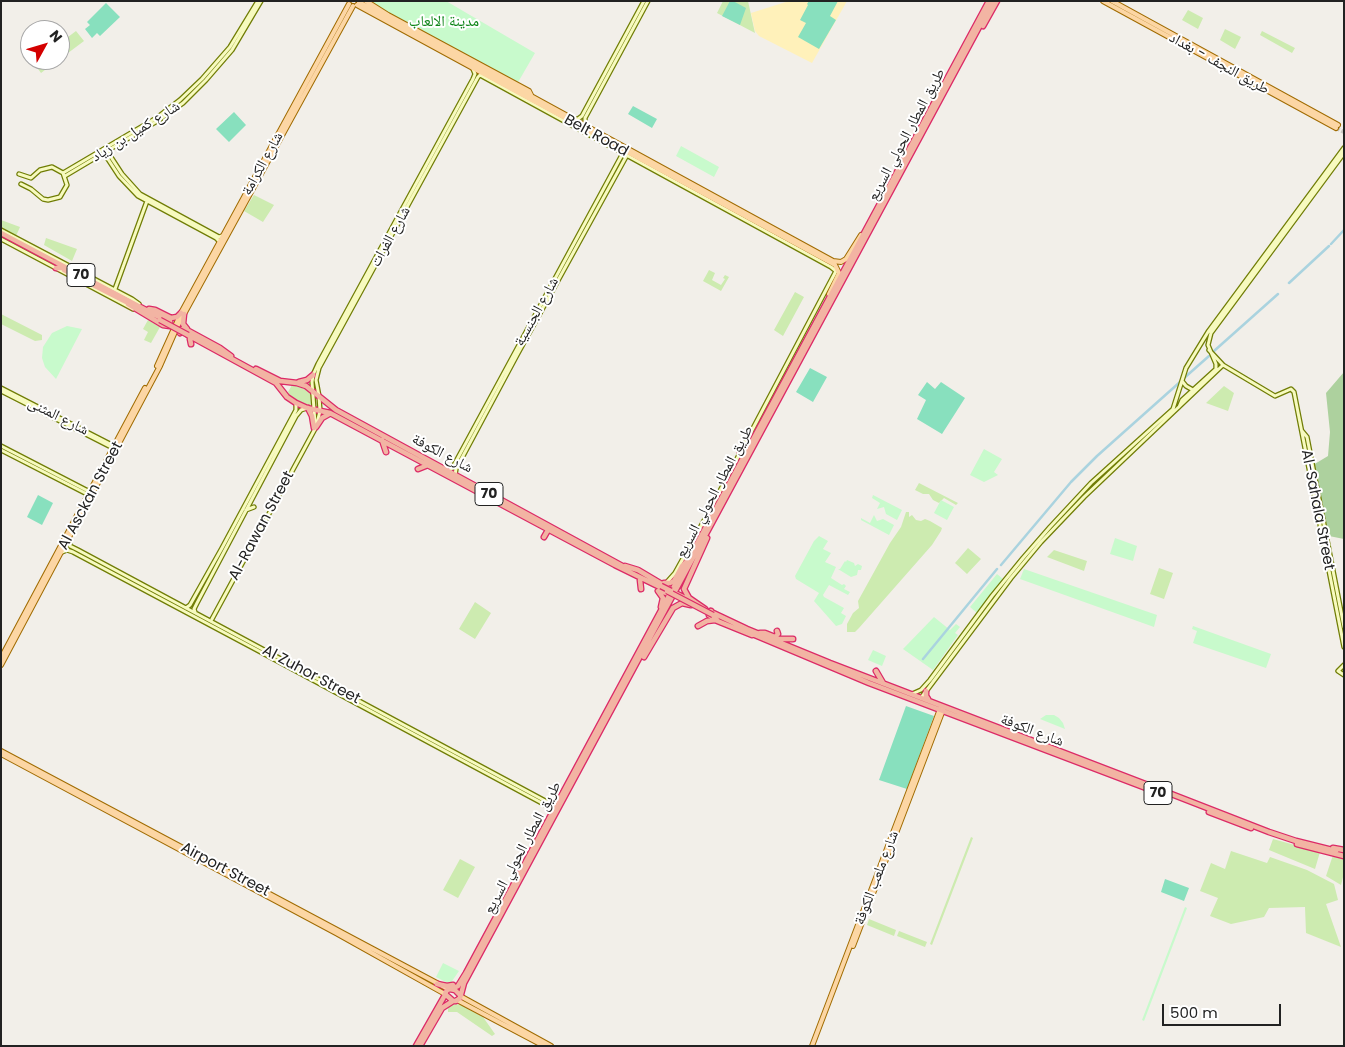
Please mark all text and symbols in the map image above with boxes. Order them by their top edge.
park label: مدينة الالعاب [409,13,479,31]
north arrow [20,20,70,70]
text: N [45,26,67,47]
street label: طريق النجف - بغداد [1166,29,1272,99]
street label: طريق المطار الحولي السريع [865,66,949,204]
street label: شارع كميل بن زياد [88,98,184,166]
street label: Belt Road [561,111,631,161]
street label: شارع الكرامة [238,129,288,199]
street label: شارع الفرات [367,204,415,270]
road number: 70 [67,264,95,286]
street label: شارع الجنسية [511,275,563,349]
street label: شارع المثنى [25,394,91,440]
street label: طريق المطار الحولي السريع [673,423,757,561]
street label: شارع الكوفة [409,431,475,477]
street label: Al Asckan Street [55,439,127,553]
street label: Al-Sahala Street [1296,448,1338,572]
street label: Al-Rawan Street [226,468,298,584]
road number: 70 [475,482,503,506]
street label: Al Zuhor Street [259,642,363,708]
street label: شارع الكوفة [998,711,1066,751]
street label: طريق المطار الحولي السريع [481,779,565,917]
road number: 70 [1144,781,1172,804]
street label: شارع ملعب الكوفة [851,828,903,928]
street label: Airport Street [177,839,273,901]
scale bar [1165,994,1284,1026]
text: 500 m [1170,1002,1218,1023]

